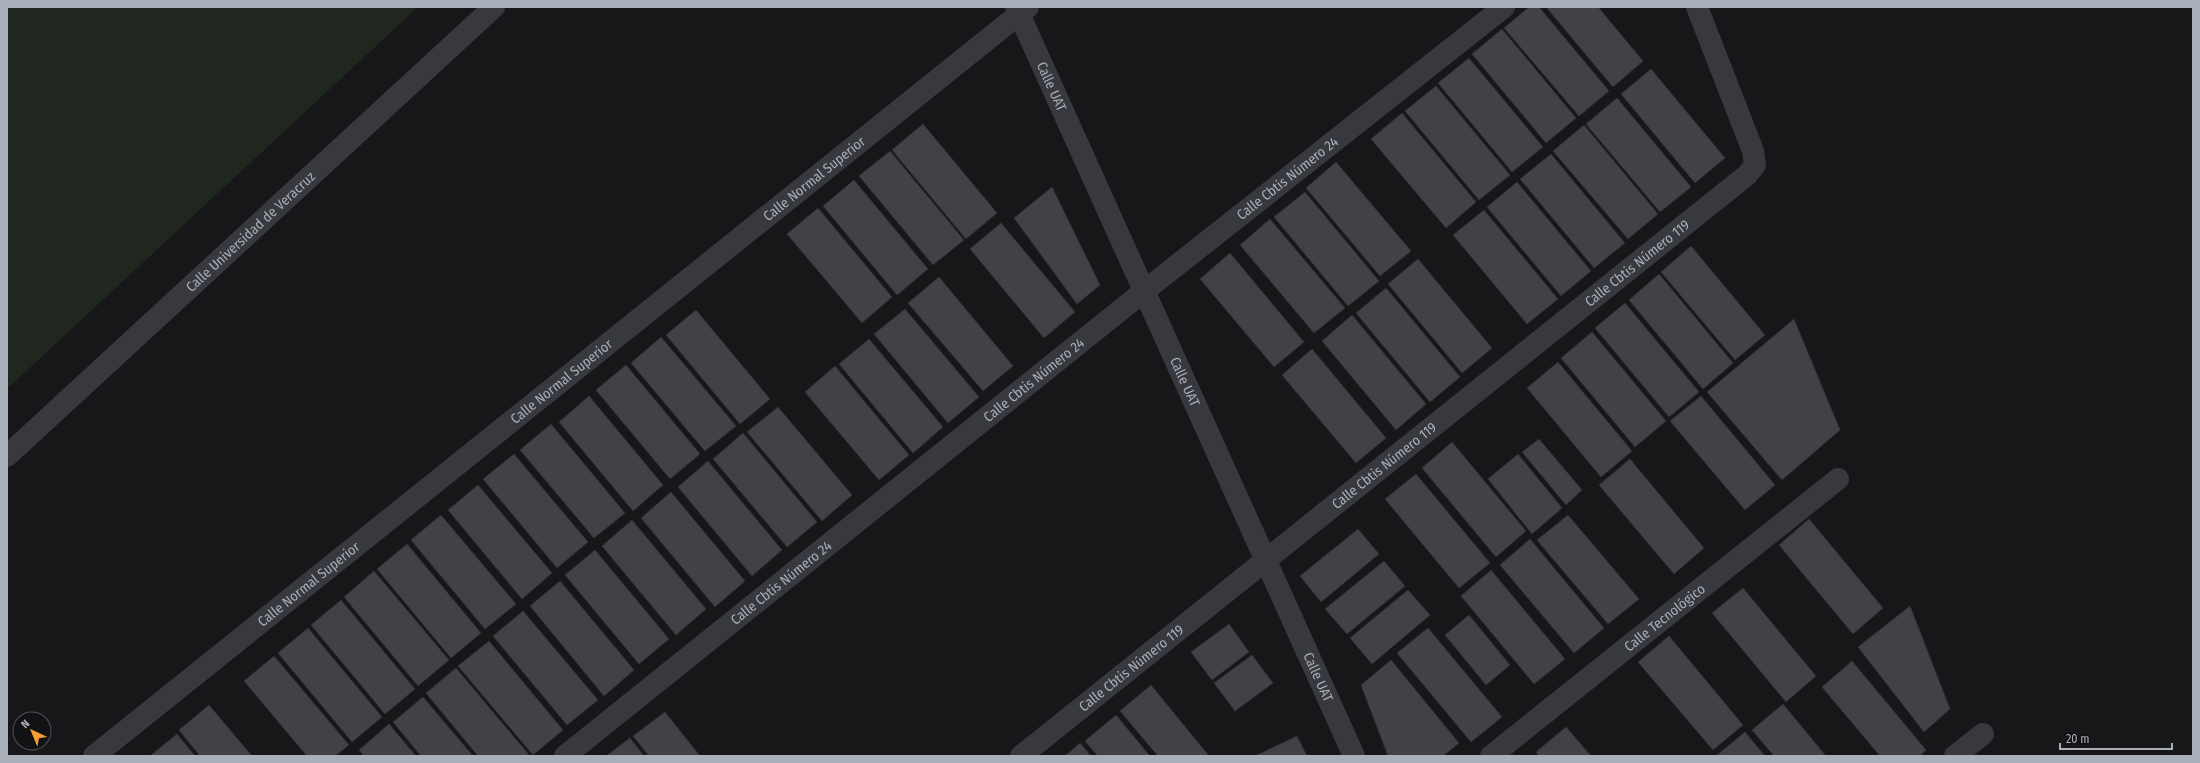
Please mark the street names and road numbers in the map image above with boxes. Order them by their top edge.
street label: Calle UAT [1033,59,1071,114]
street label: Calle Normal Superior [760,132,869,225]
street label: Calle Cbtis Número 24 [1233,133,1342,223]
street label: Calle Universidad de Veracruz [182,168,319,295]
street label: Calle Cbtis Número 119 [1581,216,1693,310]
street label: Calle Cbtis Número 24 [980,334,1088,425]
street label: Calle Normal Superior [507,335,616,427]
street label: Calle UAT [1167,354,1204,410]
street label: Calle Cbtis Número 119 [1328,418,1440,513]
street label: Calle Cbtis Número 24 [727,537,835,628]
street label: Calle Normal Superior [254,538,363,630]
street label: Calle Tecnológico [1621,580,1708,655]
street label: Calle Cbtis Número 119 [1075,621,1187,715]
street label: Calle UAT [1300,650,1337,705]

